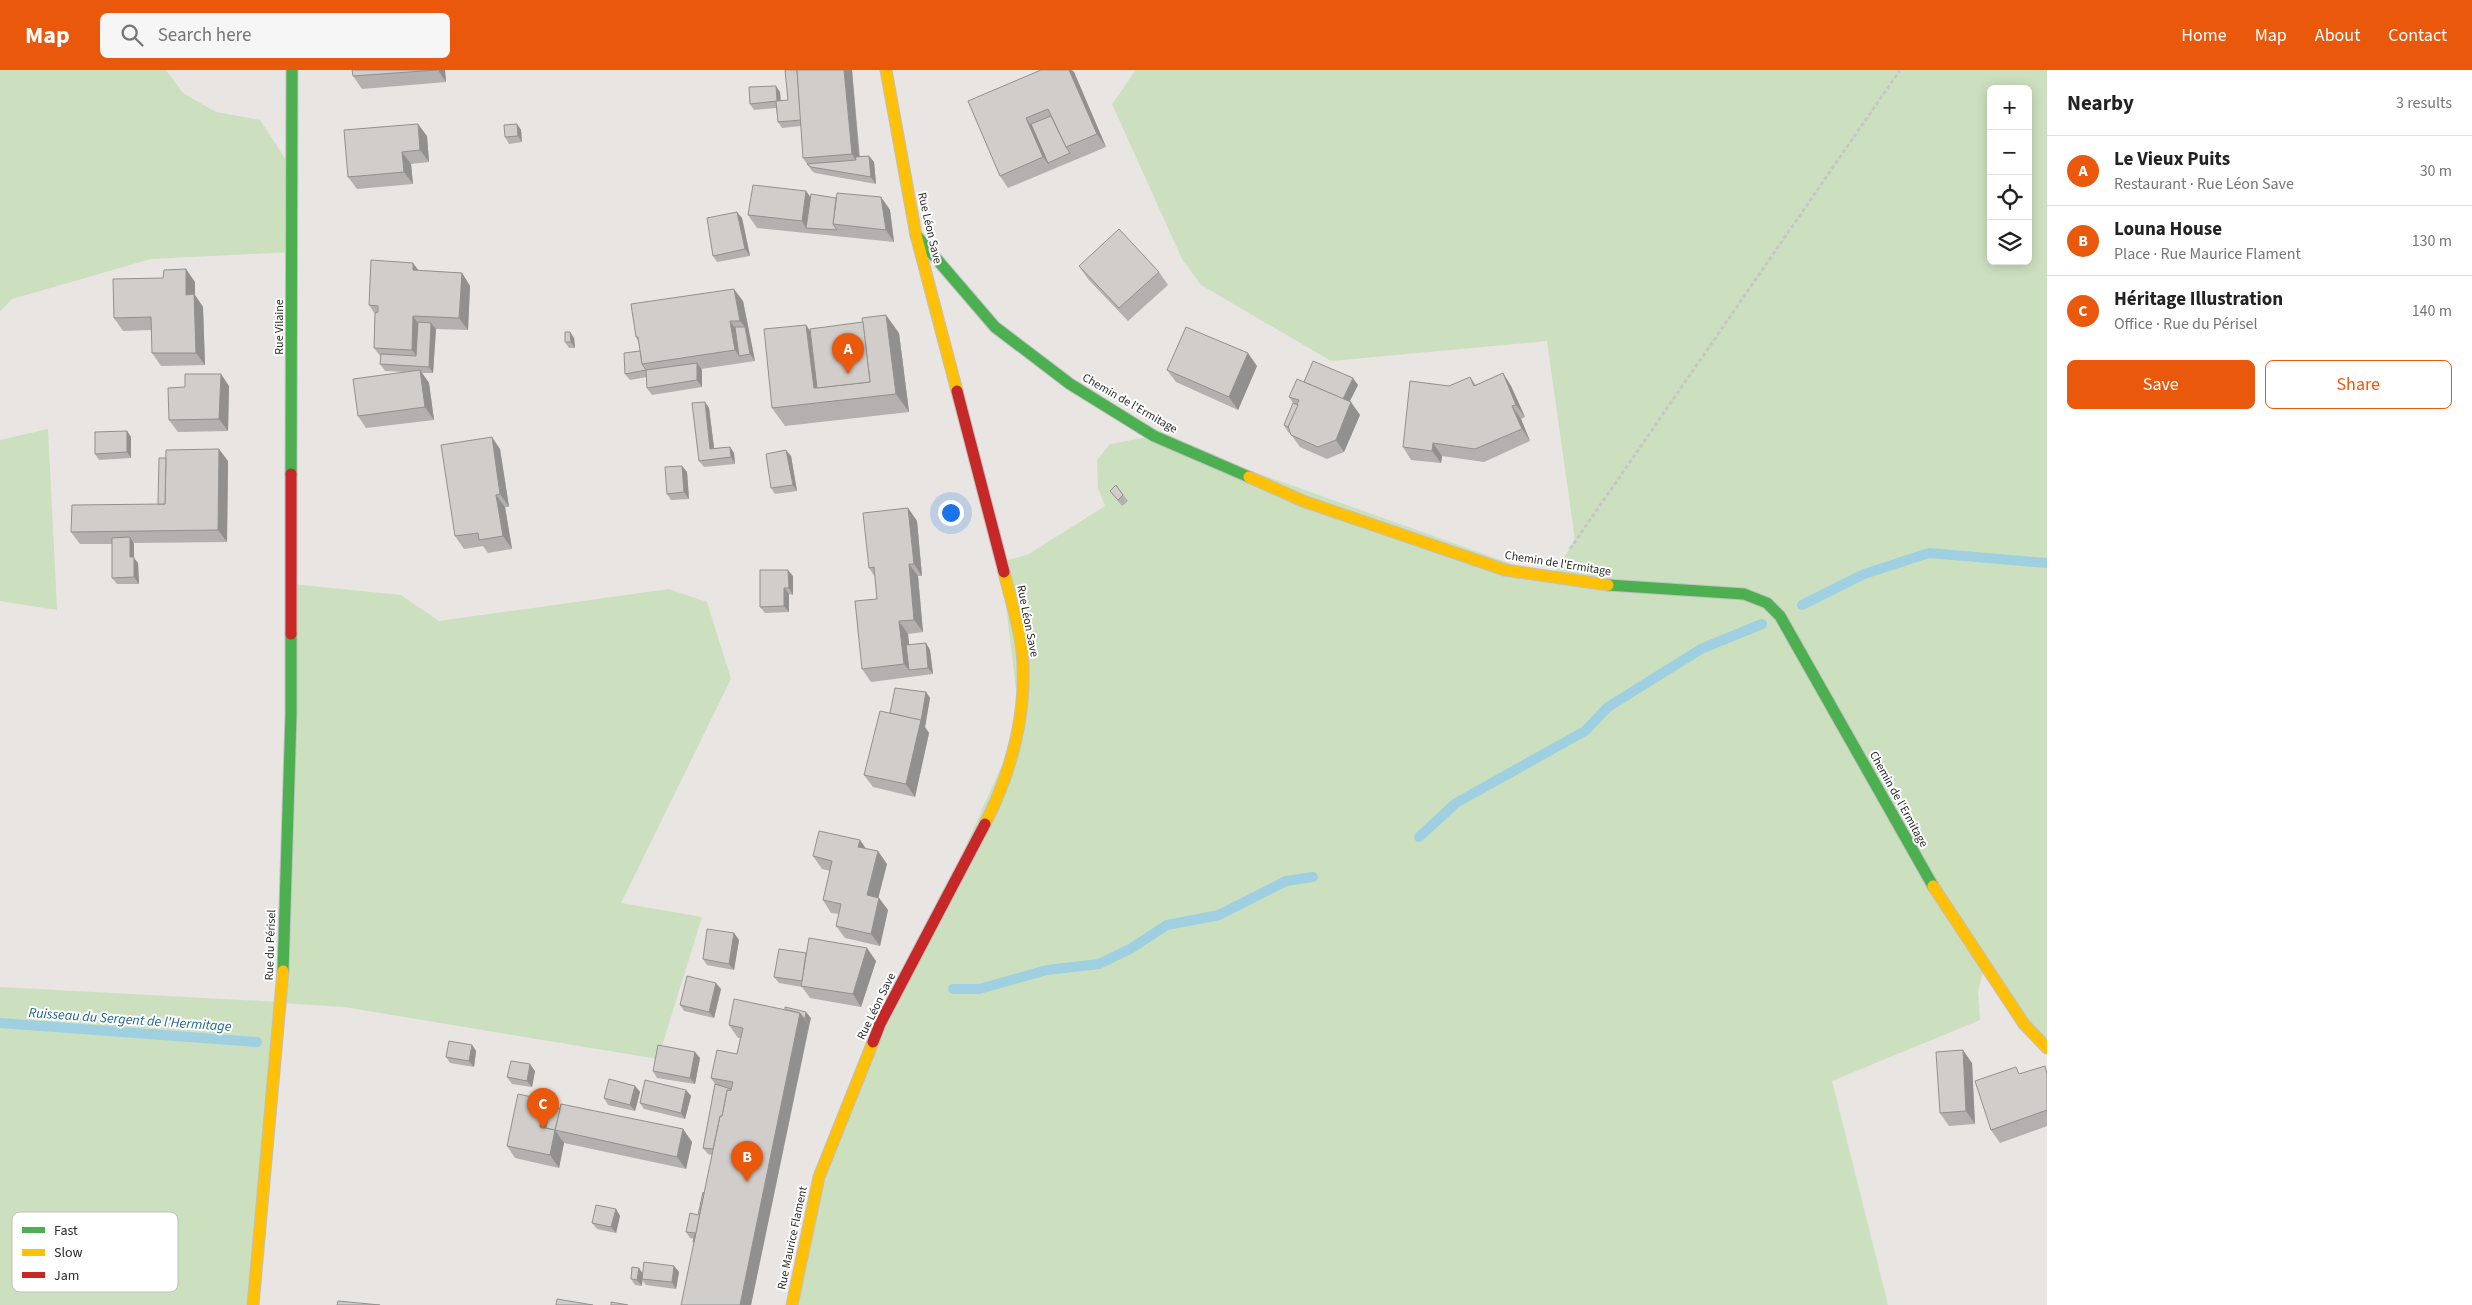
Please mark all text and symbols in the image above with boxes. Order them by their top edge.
search box [100,13,450,58]
text: Map [25,18,70,53]
icon: search [118,21,146,49]
text: Search here [158,22,251,49]
text: Home [2181,23,2227,48]
text: Map [2255,23,2287,48]
text: About [2315,23,2360,48]
text: Contact [2388,23,2447,48]
map controls [1987,85,2032,265]
button: + [1987,85,2032,130]
text: Nearby [2067,88,2134,118]
text: 3 results [2396,92,2452,114]
button: − [1987,130,2032,175]
text: Le Vieux Puits [2114,146,2230,173]
text: A [2078,160,2088,182]
text: 30 m [2420,160,2452,182]
text: Restaurant · Rue Léon Save [2114,173,2294,195]
button: locate [1987,175,2032,220]
street label: Rue Léon Save [913,191,946,266]
text: Louna House [2114,216,2222,243]
button: layers [1987,220,2032,265]
text: B [2078,230,2088,252]
text: 130 m [2412,230,2452,252]
text: Place · Rue Maurice Flament [2114,243,2301,265]
text: Héritage Illustration [2114,286,2283,313]
street label: Rue Vilaine [271,299,288,355]
text: C [2078,300,2088,322]
text: 140 m [2412,300,2452,322]
text: Office · Rue du Périsel [2114,313,2258,335]
pin: A [832,333,864,374]
button: Save [2067,360,2255,409]
button: Share [2265,360,2452,409]
street label: Chemin de l'Ermitage [1079,369,1181,438]
your location [938,500,964,526]
street label: Chemin de l'Ermitage [1504,547,1612,580]
street label: Rue Léon Save [1012,584,1043,658]
street label: Chemin de l'Ermitage [1865,748,1932,850]
street label: Rue du Périsel [261,909,280,981]
street label: Rue Léon Save [853,970,900,1043]
water label: Ruisseau du Sergent de l'Hermitage [28,1003,232,1037]
pin: C [527,1088,559,1129]
pin: B [731,1141,763,1182]
street label: Rue Maurice Flament [773,1185,812,1291]
legend [12,1212,178,1292]
text: Fast [54,1221,78,1241]
text: Slow [54,1243,83,1263]
text: Jam [54,1266,79,1286]

